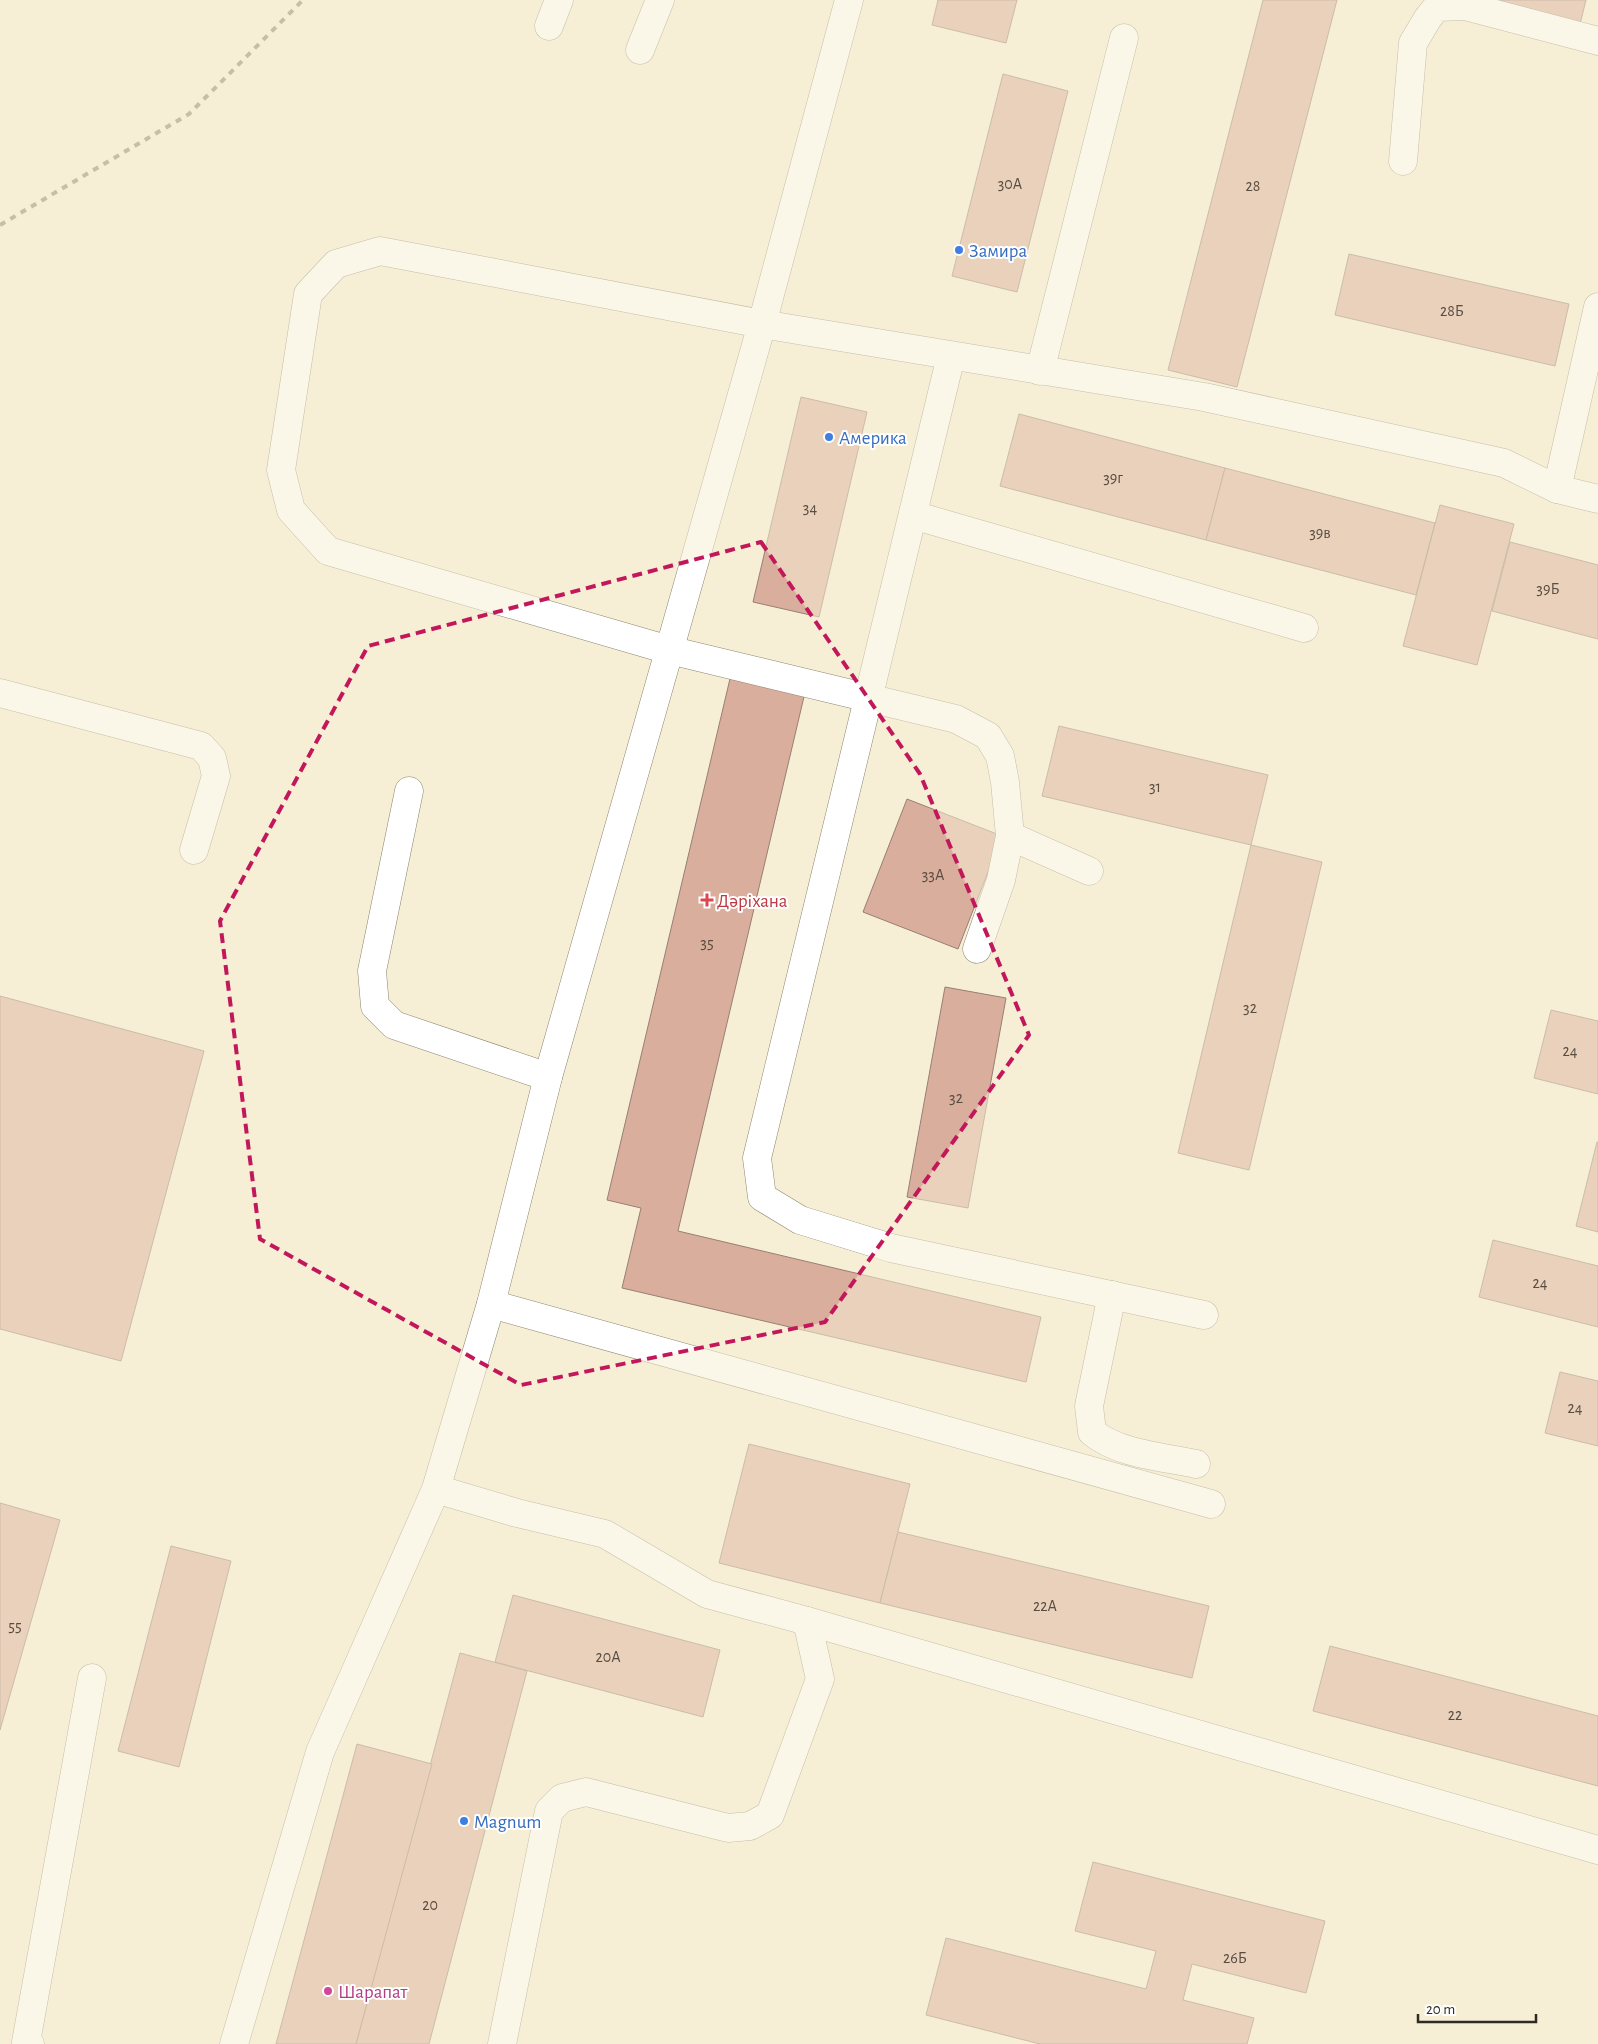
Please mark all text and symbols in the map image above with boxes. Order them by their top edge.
house number: 30А [998,176,1023,192]
house number: 28 [1246,178,1260,194]
place label: Замира [969,242,1027,261]
marker: Замира [953,244,965,256]
house number: 28Б [1440,303,1464,319]
place label: Америка [839,429,907,448]
marker: Америка [823,431,835,443]
house number: 39г [1103,470,1123,486]
house number: 34 [803,500,817,516]
house number: 39в [1309,525,1331,541]
house number: 39Б [1536,581,1560,597]
house number: 31 [1149,779,1161,795]
house number: 33А [922,867,945,883]
place label: Дəріхана [717,892,788,911]
marker: Дəріхана [701,894,713,906]
house number: 35 [700,935,714,951]
house number: 32 [1243,1000,1257,1016]
house number: 24 [1563,1043,1578,1059]
house number: 32 [949,1090,963,1106]
house number: 24 [1533,1275,1548,1291]
house number: 24 [1568,1400,1583,1416]
house number: 22А [1033,1598,1058,1614]
house number: 55 [8,1618,22,1634]
house number: 20А [595,1649,621,1665]
house number: 22 [1448,1707,1462,1723]
place label: Magnum [474,1813,541,1832]
marker: Magnum [458,1815,470,1827]
house number: 20 [422,1897,438,1913]
house number: 26Б [1223,1950,1247,1966]
place label: Шарапат [338,1983,407,2002]
marker: Шарапат [322,1985,334,1997]
scale bar [1418,1992,1536,2024]
text: 20 m [1426,2002,1455,2017]

